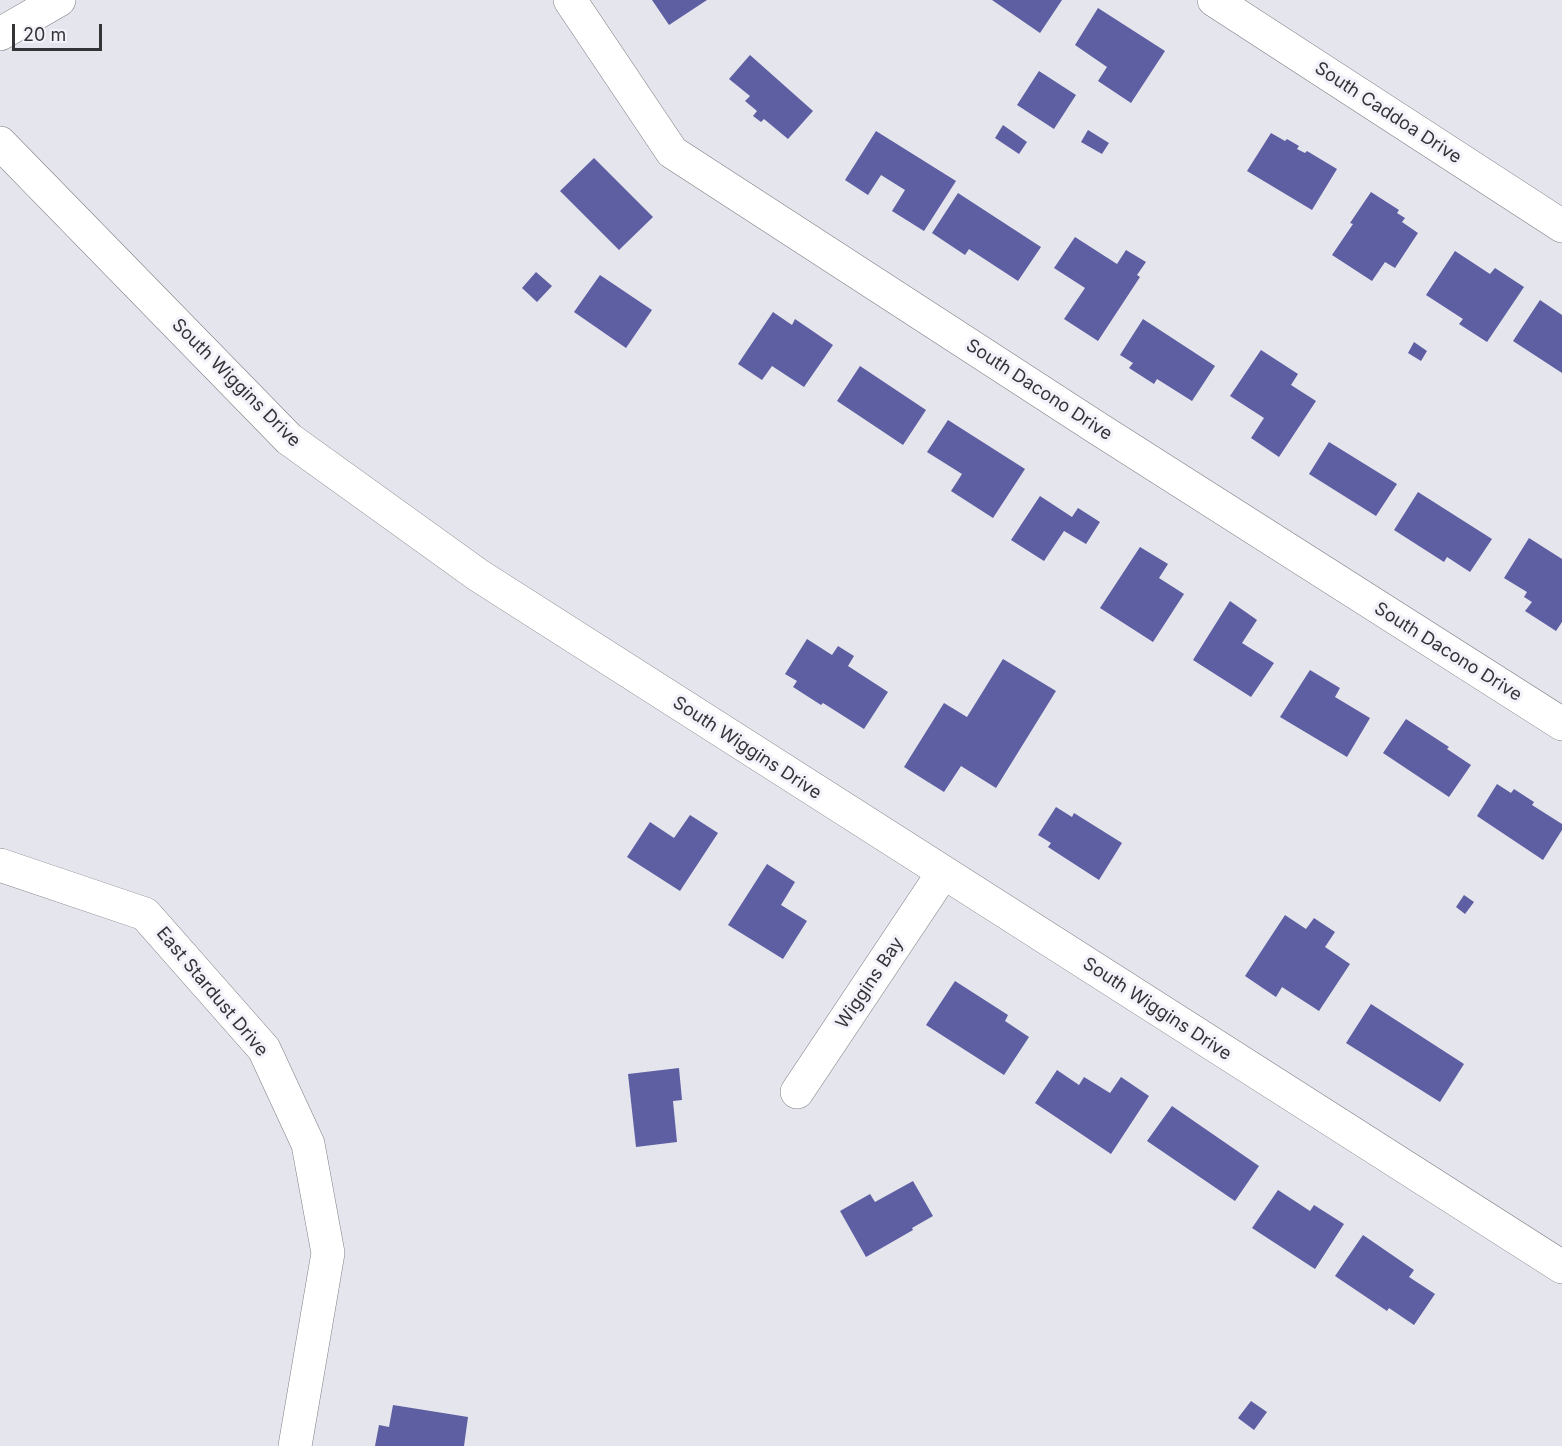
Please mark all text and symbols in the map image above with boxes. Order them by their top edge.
scale bar [15,12,105,50]
text: 20 m [23,24,66,45]
street label: South Caddoa Drive [1311,57,1465,169]
street label: South Wiggins Drive [167,314,305,452]
street label: South Dacono Drive [962,335,1116,445]
street label: South Dacono Drive [1370,598,1526,706]
street label: South Wiggins Drive [669,692,825,804]
street label: East Stardust Drive [152,923,272,1061]
street label: Wiggins Bay [832,933,908,1033]
street label: South Wiggins Drive [1079,953,1235,1065]

